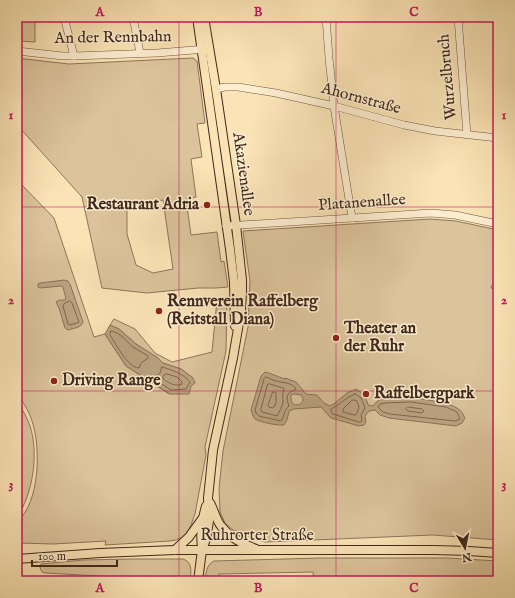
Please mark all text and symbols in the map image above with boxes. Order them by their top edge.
text: A [95,4,106,21]
text: B [254,4,263,21]
text: C [409,4,419,21]
street label: An der Rennbahn [53,27,172,49]
street label: Wurzelbruch [434,33,462,121]
street label: Ahornstraße [318,79,403,119]
text: 1 [9,107,14,124]
text: 1 [502,107,507,124]
street label: Akazienallee [227,130,259,217]
street label: Platanenallee [318,190,406,216]
place label: Restaurant Adria [87,195,200,215]
marker: Restaurant Adria [202,200,212,210]
text: 2 [8,292,14,309]
place label: Rennverein Raffelberg (Reitstall Diana) [167,292,319,330]
text: 2 [501,292,507,309]
marker: Rennverein Raffelberg (Reitstall Diana) [154,306,164,316]
place label: Theater an der Ruhr [343,319,417,357]
marker: Theater an der Ruhr [331,333,341,343]
place label: Driving Range [62,371,161,391]
marker: Driving Range [49,376,59,386]
place label: Raffelbergpark [374,384,475,404]
marker: Raffelbergpark [361,389,371,399]
text: 3 [9,476,14,493]
text: 3 [502,476,507,493]
street label: Ruhrorter Straße [200,526,314,546]
north arrow [445,528,485,568]
scale bar [32,542,117,568]
text: 100 m [38,549,66,564]
text: N [460,549,473,565]
text: A [95,580,106,597]
text: B [254,580,263,597]
text: C [409,580,419,597]

